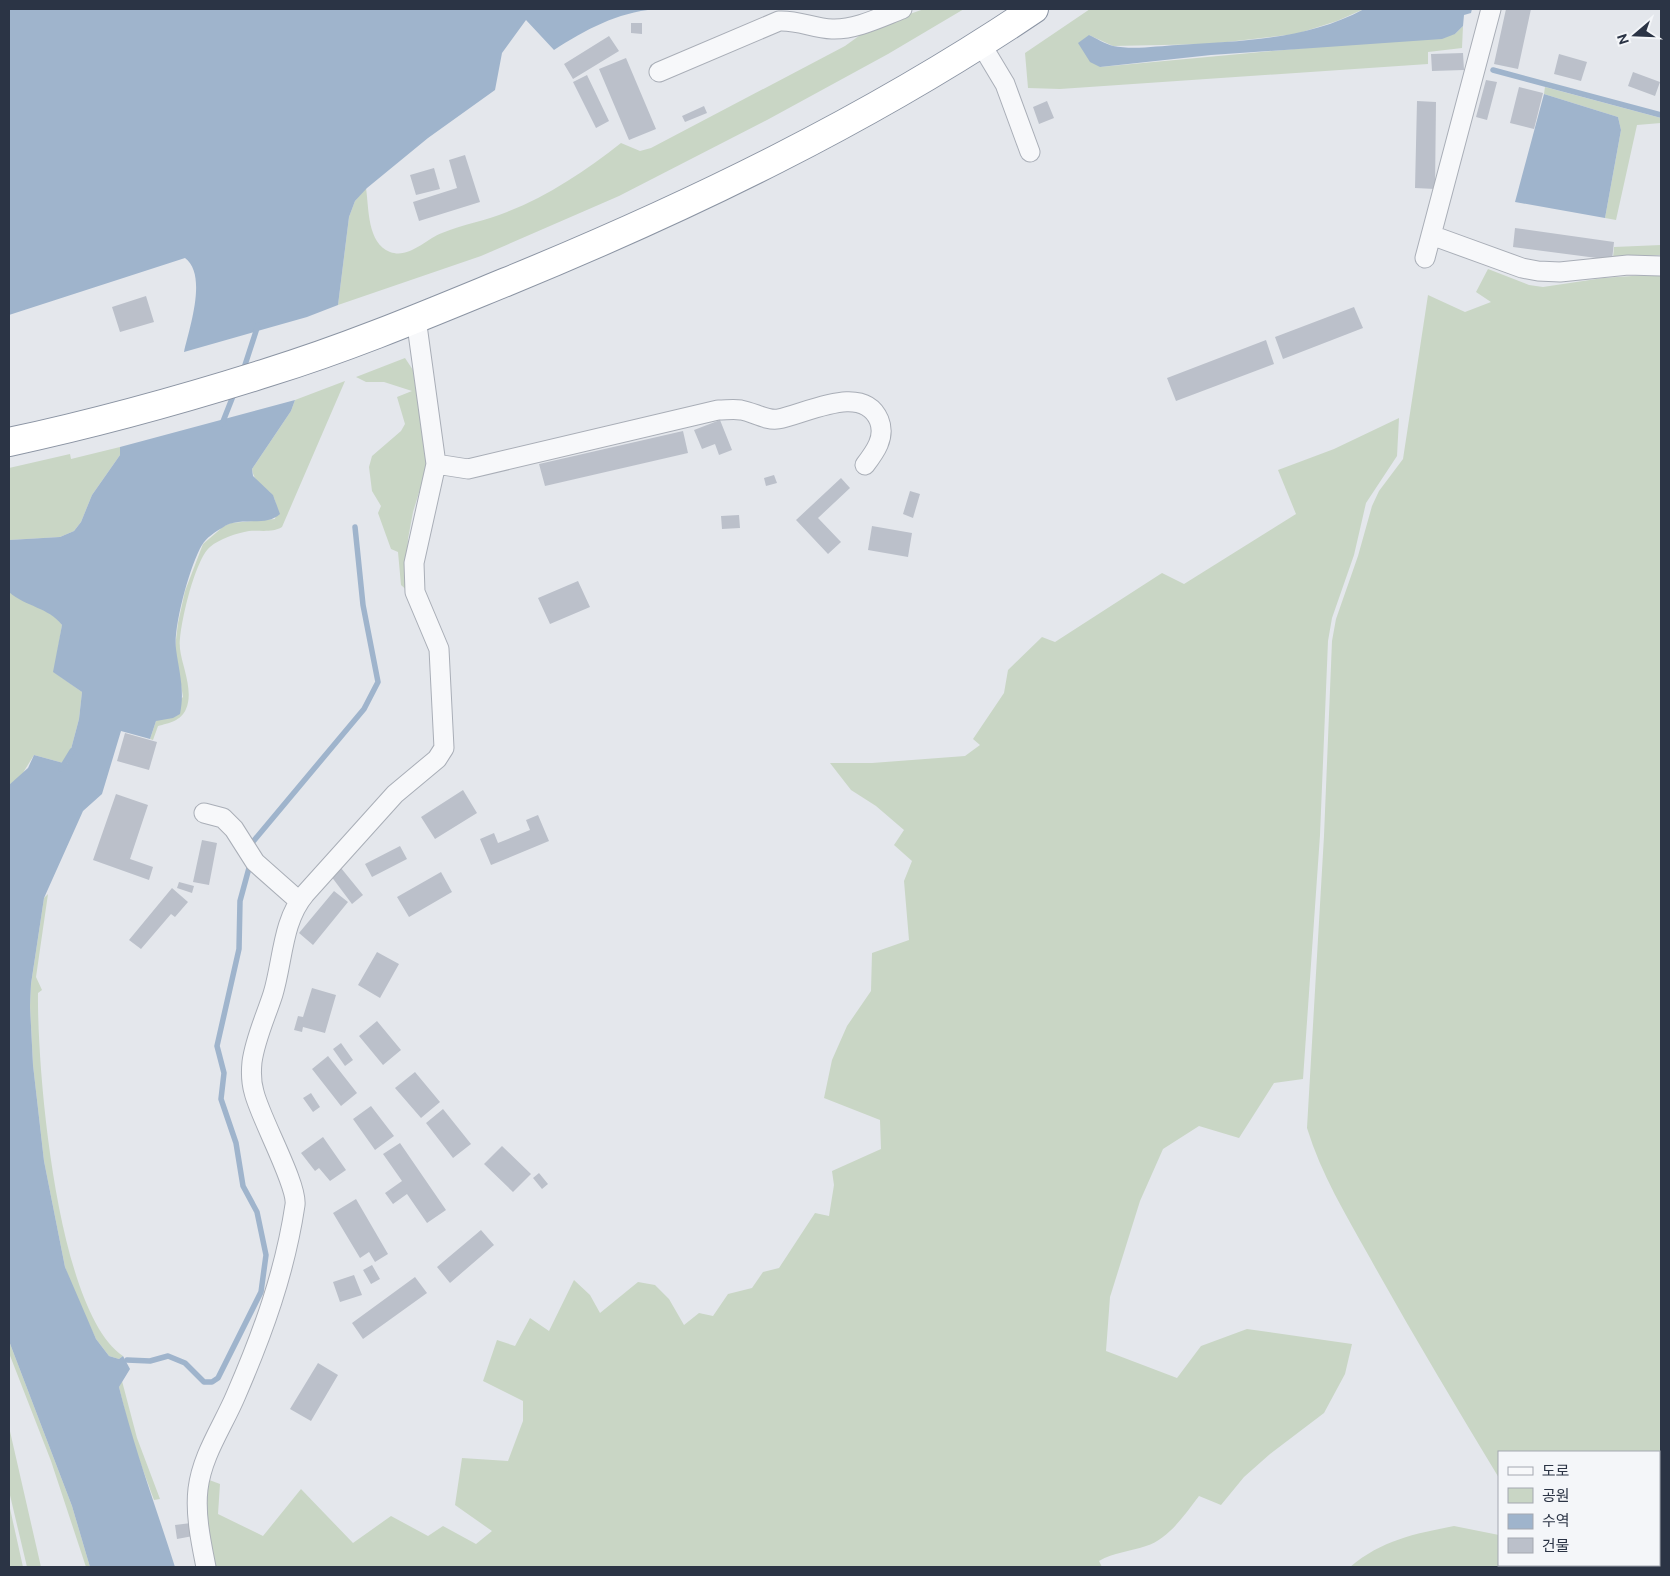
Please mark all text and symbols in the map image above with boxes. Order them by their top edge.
north arrow [1610,10,1660,60]
text: N [1613,32,1632,47]
legend [1498,1451,1660,1566]
text: 도로 [1542,1462,1570,1479]
text: 공원 [1542,1487,1570,1504]
text: 수역 [1542,1512,1570,1529]
text: 건물 [1542,1537,1570,1554]

